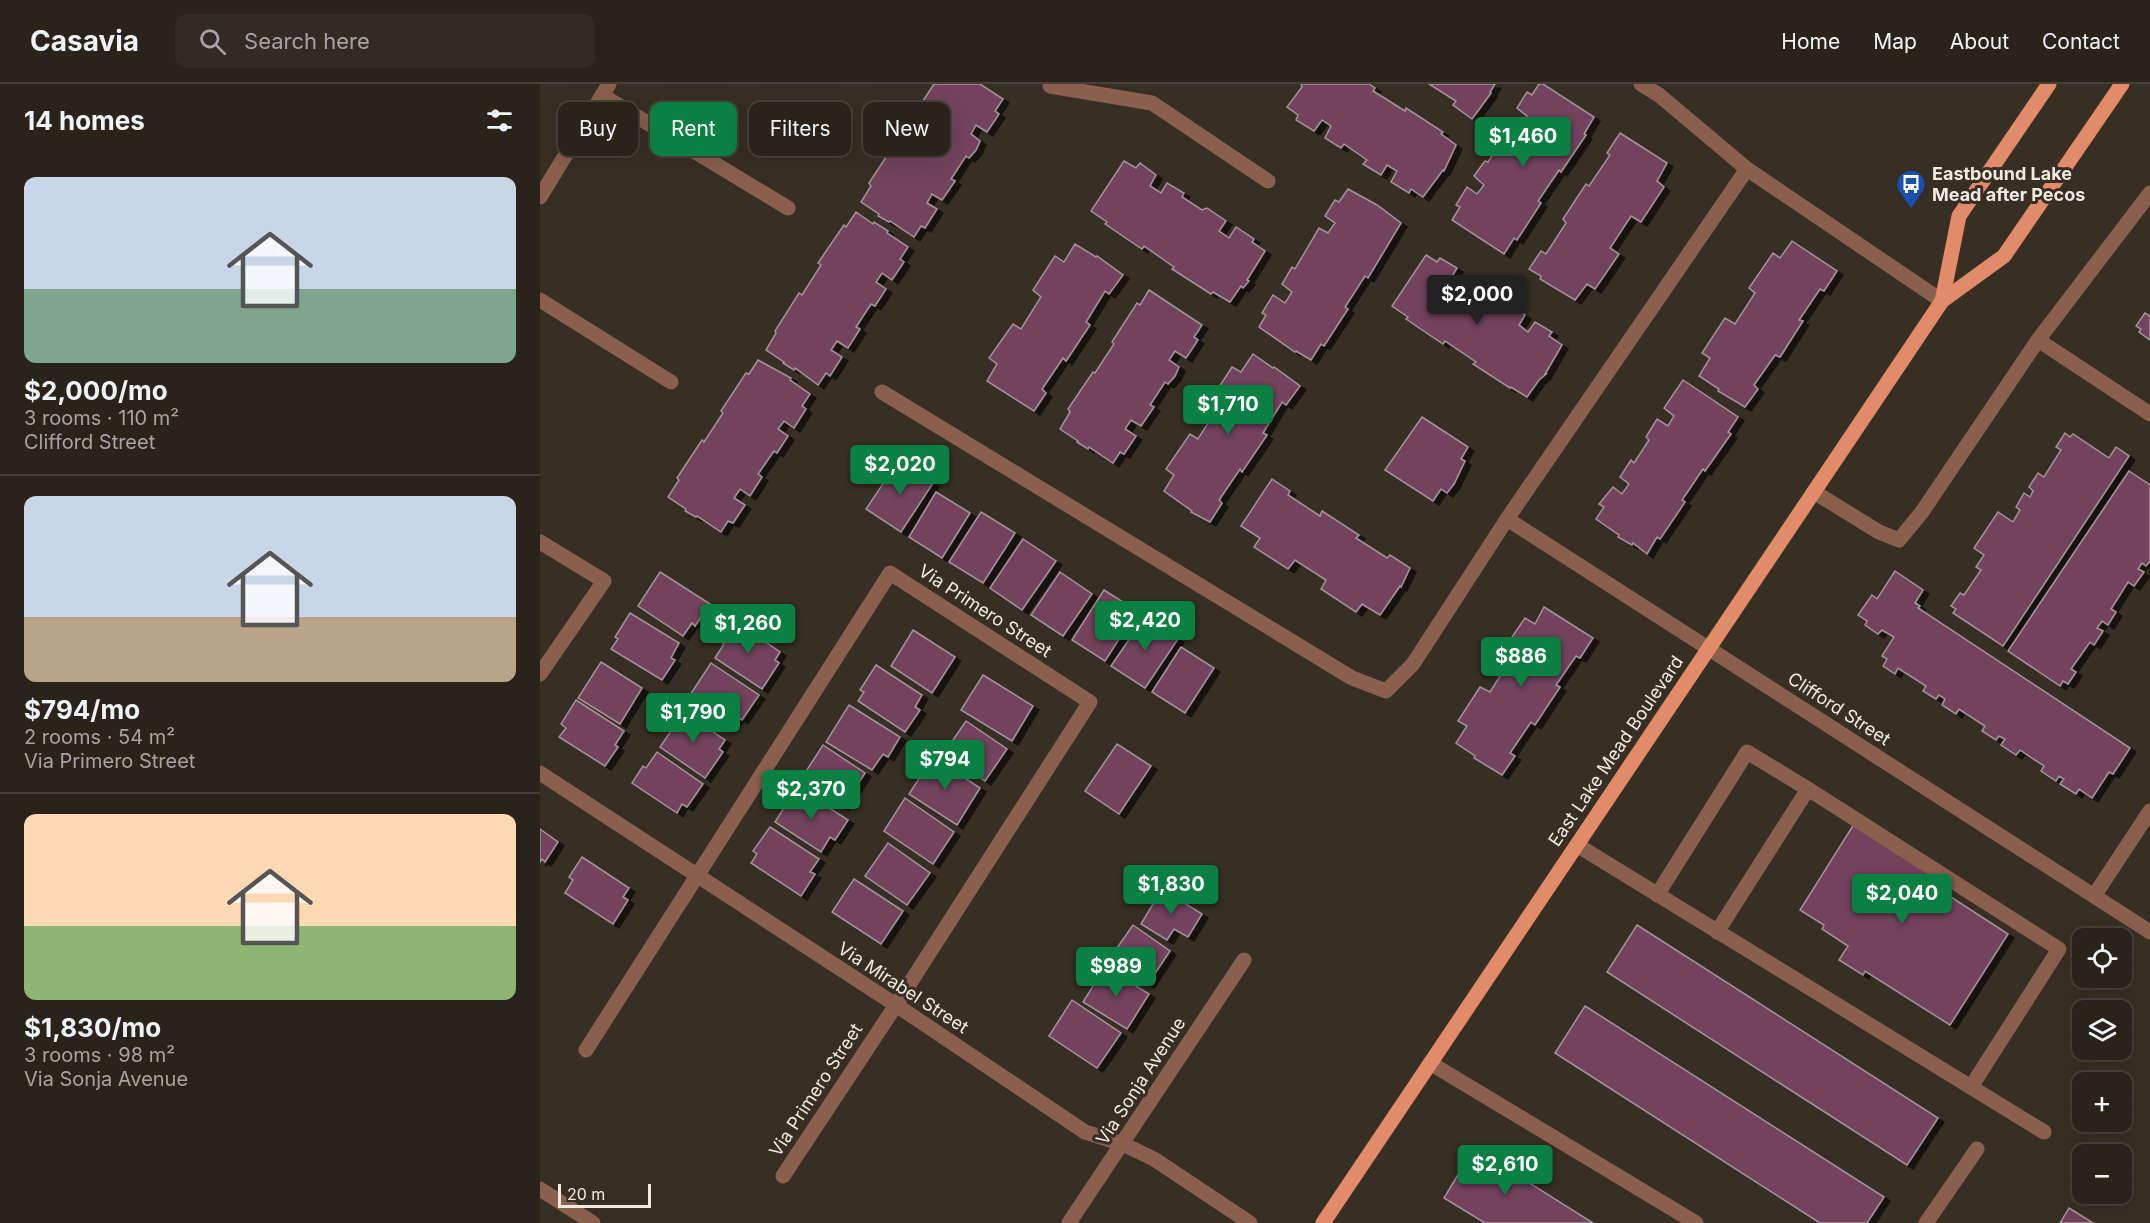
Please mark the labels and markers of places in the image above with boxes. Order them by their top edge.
pin: $1,460 [1474,117,1572,168]
place label: Eastbound Lake Mead after Pecos [1932,163,2085,205]
bus stop icon: Eastbound Lake Mead after Pecos [1895,168,1927,210]
pin: $2,000 [1428,275,1526,326]
pin: $1,710 [1179,385,1277,436]
pin: $2,020 [851,445,949,496]
pin: $2,420 [1096,601,1194,652]
pin: $1,260 [699,604,797,655]
pin: $886 [1485,637,1557,688]
pin: $1,790 [644,693,742,744]
pin: $794 [909,740,981,791]
pin: $2,370 [762,770,860,821]
pin: $1,830 [1122,865,1220,916]
pin: $2,040 [1853,874,1951,925]
pin: $989 [1080,947,1152,998]
pin: $2,610 [1456,1145,1554,1196]

